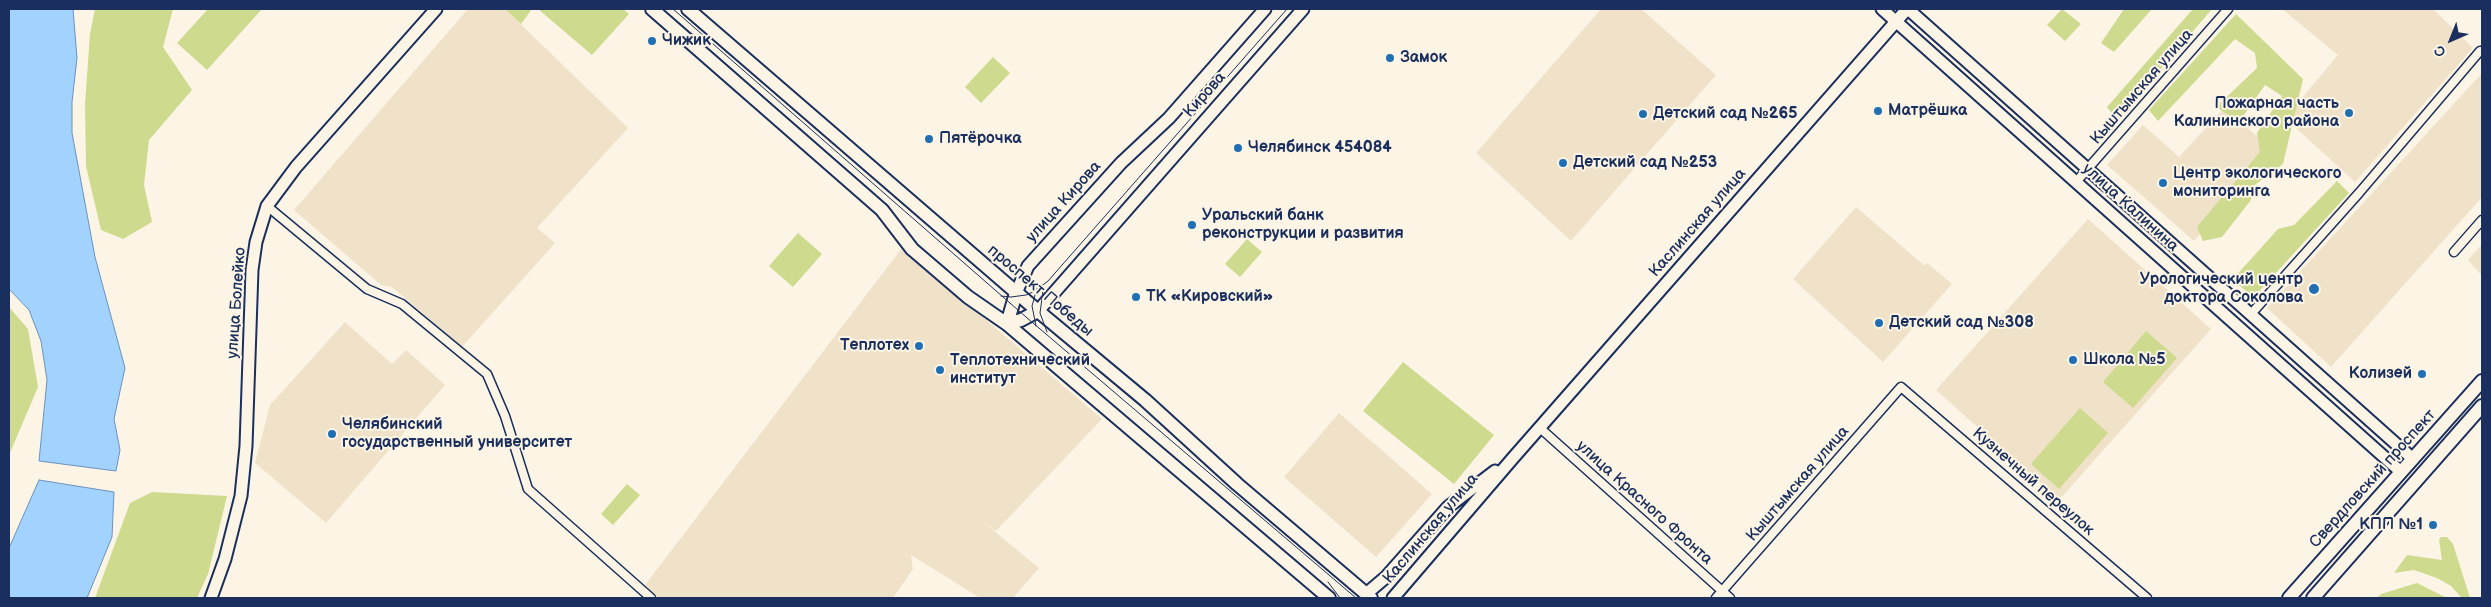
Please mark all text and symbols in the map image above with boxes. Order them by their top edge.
north arrow [2426,15,2476,65]
street label: Кыштымская улица [2087,25,2197,149]
place label: Чижик [662,31,711,51]
marker: Чижик [646,35,658,47]
text: С [2431,42,2450,61]
place label: Замок [1400,48,1447,68]
marker: Замок [1384,52,1396,64]
street label: Кирова [1180,68,1230,122]
place label: Пожарная часть Калининского района [2174,94,2339,132]
place label: Матрёшка [1888,101,1967,121]
place label: Детский сад №265 [1653,104,1797,124]
marker: Матрёшка [1872,105,1884,117]
marker: Пожарная часть Калининского района [2343,107,2355,119]
marker: Детский сад №265 [1637,108,1649,120]
place label: Пятёрочка [939,129,1021,149]
marker: Пятёрочка [923,133,935,145]
place label: Челябинск 454084 [1248,138,1392,158]
marker: Челябинск 454084 [1232,142,1244,154]
place label: Детский сад №253 [1573,153,1717,173]
street label: улица Кирова [1022,157,1106,247]
marker: Детский сад №253 [1557,157,1569,169]
street label: улица Калинина [2078,160,2182,256]
place label: Центр экологического мониторинга [2173,164,2341,202]
street label: Каслинская улица [1646,165,1750,281]
marker: Центр экологического мониторинга [2157,177,2169,189]
place label: Уральский банк реконструкции и развития [1202,206,1404,244]
marker: Уральский банк реконструкции и развития [1186,219,1198,231]
street label: проспект Победы [983,241,1097,341]
street label: улица Болейко [224,247,250,359]
place label: Урологический центр доктора Соколова [2140,270,2303,308]
marker: Урологический центр доктора Соколова [2307,282,2321,296]
place label: ТК «Кировский» [1146,287,1273,307]
marker: ТК «Кировский» [1130,291,1142,303]
place label: Детский сад №308 [1889,313,2034,333]
marker: Детский сад №308 [1873,317,1885,329]
place label: Теплотех [840,336,909,356]
marker: Теплотех [913,340,925,352]
place label: Школа №5 [2083,350,2166,370]
place label: Теплотехнический институт [950,351,1090,389]
marker: Школа №5 [2067,354,2079,366]
marker: Теплотехнический институт [934,364,946,376]
place label: Колизей [2349,364,2412,384]
marker: Колизей [2416,368,2428,380]
street label: Свердловский проспект [2306,406,2440,552]
place label: Челябинский государственный университет [342,415,572,453]
street label: Кыштымская улица [1743,422,1853,546]
street label: Кузнечный переулок [1968,424,2098,540]
marker: Челябинский государственный университет [326,428,338,440]
street label: улица Красного Фронта [1572,437,1716,569]
street label: Каслинская улица [1379,470,1483,588]
place label: КПП №1 [2359,515,2423,535]
marker: КПП №1 [2427,519,2439,531]

